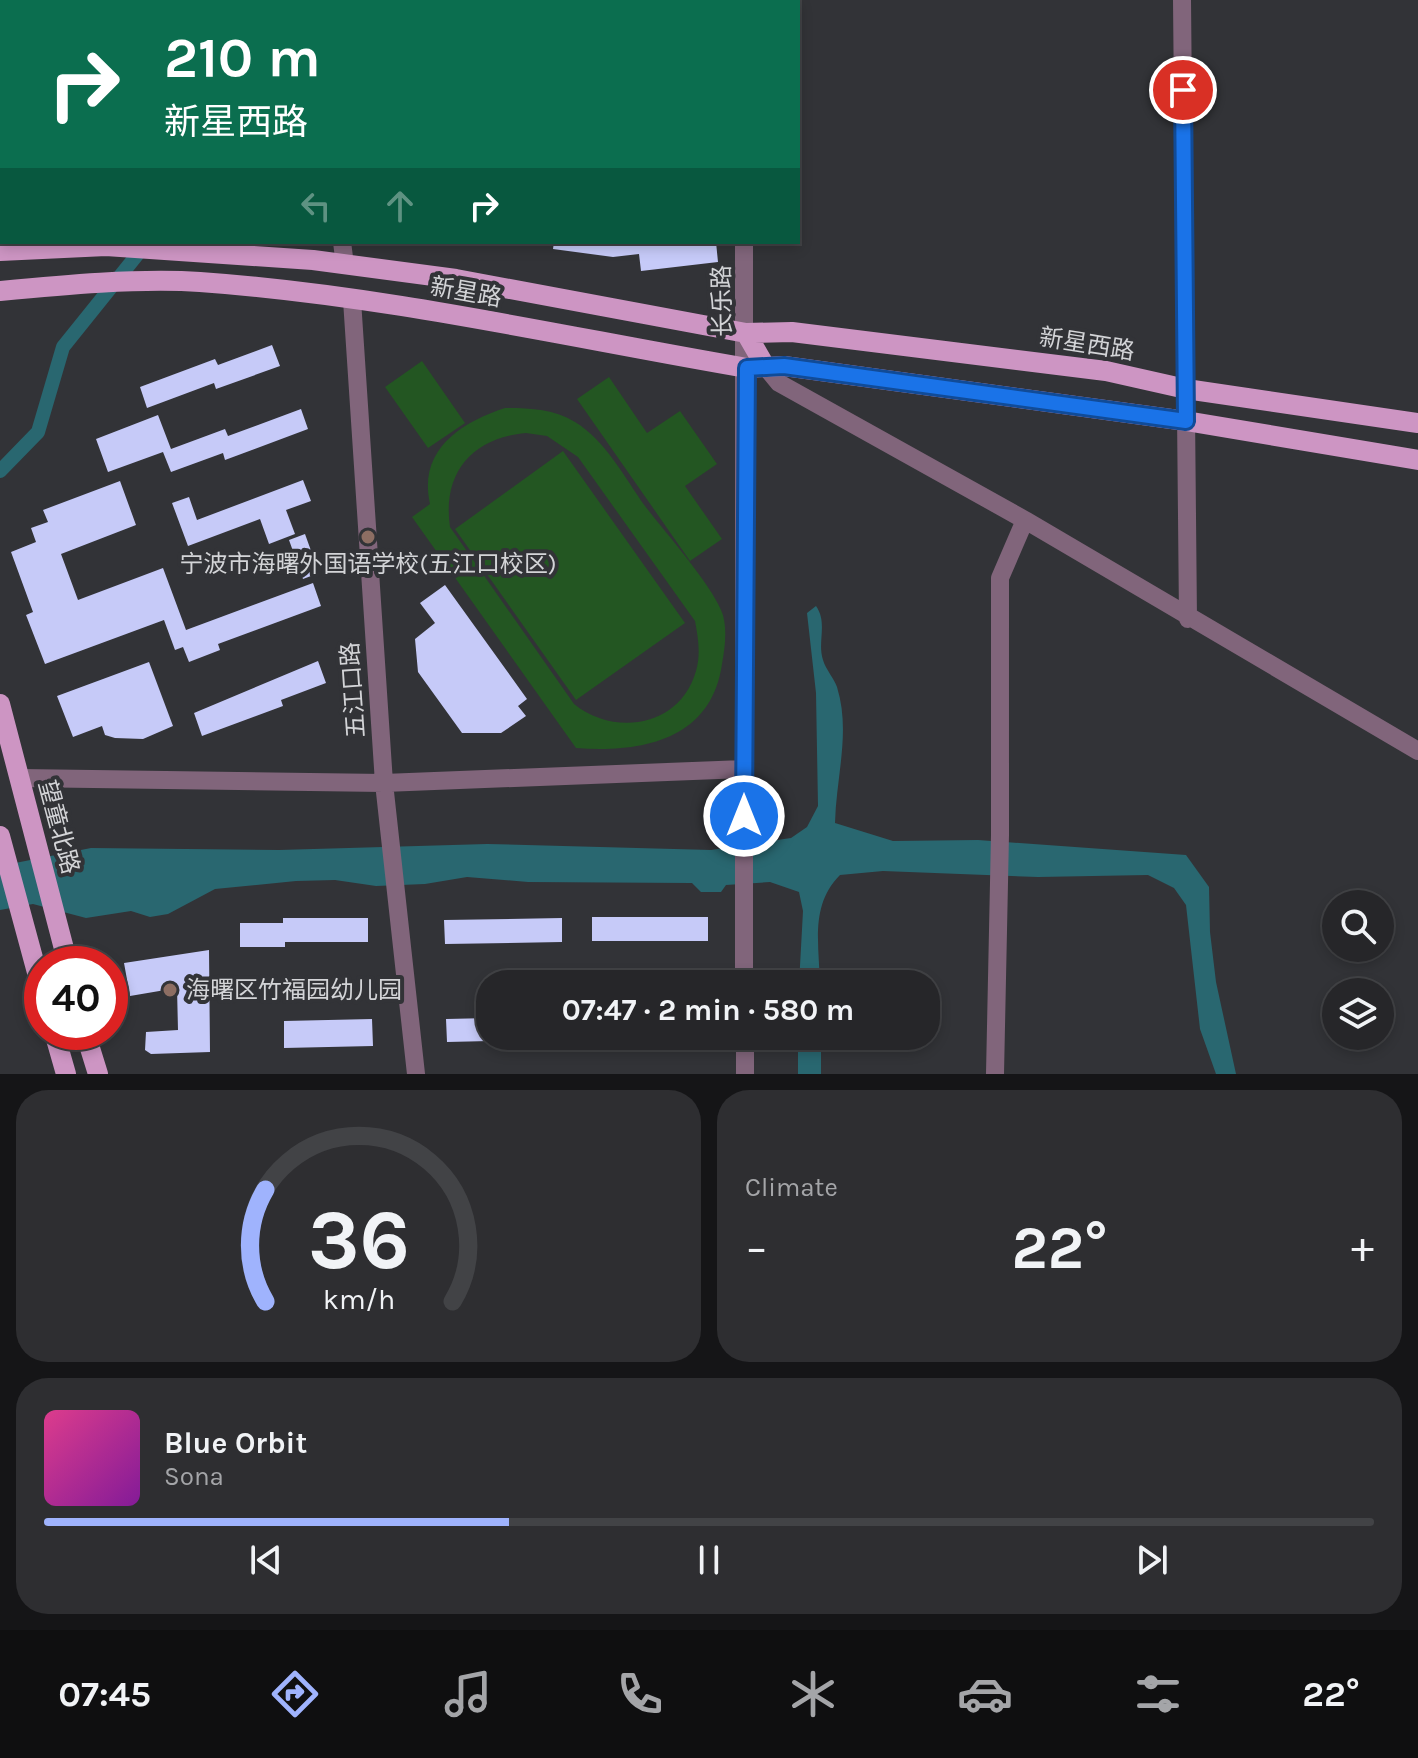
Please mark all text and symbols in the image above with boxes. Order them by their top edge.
text: 210 m [164,25,321,90]
icon: right [32,32,136,136]
pin [1149,56,1217,124]
icon: arrive [1161,68,1205,112]
text: 新星西路 [164,101,308,143]
icon: left [294,184,338,228]
icon: ahead [378,184,422,228]
icon: right [462,184,506,228]
street label: 长乐路 [707,265,737,337]
street label: 新星路 [428,272,504,312]
street label: 新星西路 [1037,323,1137,365]
marker: 宁波市海曙外国语学校(五江口校区) [359,528,377,546]
place label: 宁波市海曙外国语学校(五江口校区) [179,550,557,578]
street label: 五江口路 [336,641,370,739]
position arrow [702,774,786,858]
street label: 望童北路 [33,777,85,877]
map controls [1322,890,1394,1050]
button: search [1322,890,1394,962]
speed limit sign: 40 [24,946,128,1050]
place label: 海曙区竹福园幼儿园 [186,976,402,1004]
button: layers [1322,978,1394,1050]
marker: 海曙区竹福园幼儿园 [161,981,179,999]
text: 07:47 · 2 min · 580 m [562,992,854,1028]
text: Climate [745,1172,838,1203]
text: 36 [307,1192,410,1289]
text: 22° [1012,1213,1107,1283]
text: − [745,1222,768,1273]
text: + [1351,1222,1374,1273]
text: km/h [322,1283,395,1316]
text: Blue Orbit [164,1425,307,1461]
text: Sona [164,1461,224,1492]
icon: previous [244,1538,288,1582]
icon: pause [687,1538,731,1582]
icon: next [1130,1538,1174,1582]
icon: directions [267,1666,323,1722]
icon: music [440,1666,496,1722]
icon: phone [612,1666,668,1722]
icon: climate [785,1666,841,1722]
icon: car [957,1666,1013,1722]
icon: filters [1130,1666,1186,1722]
text: 07:45 [58,1673,151,1715]
text: 22° [1302,1673,1360,1715]

